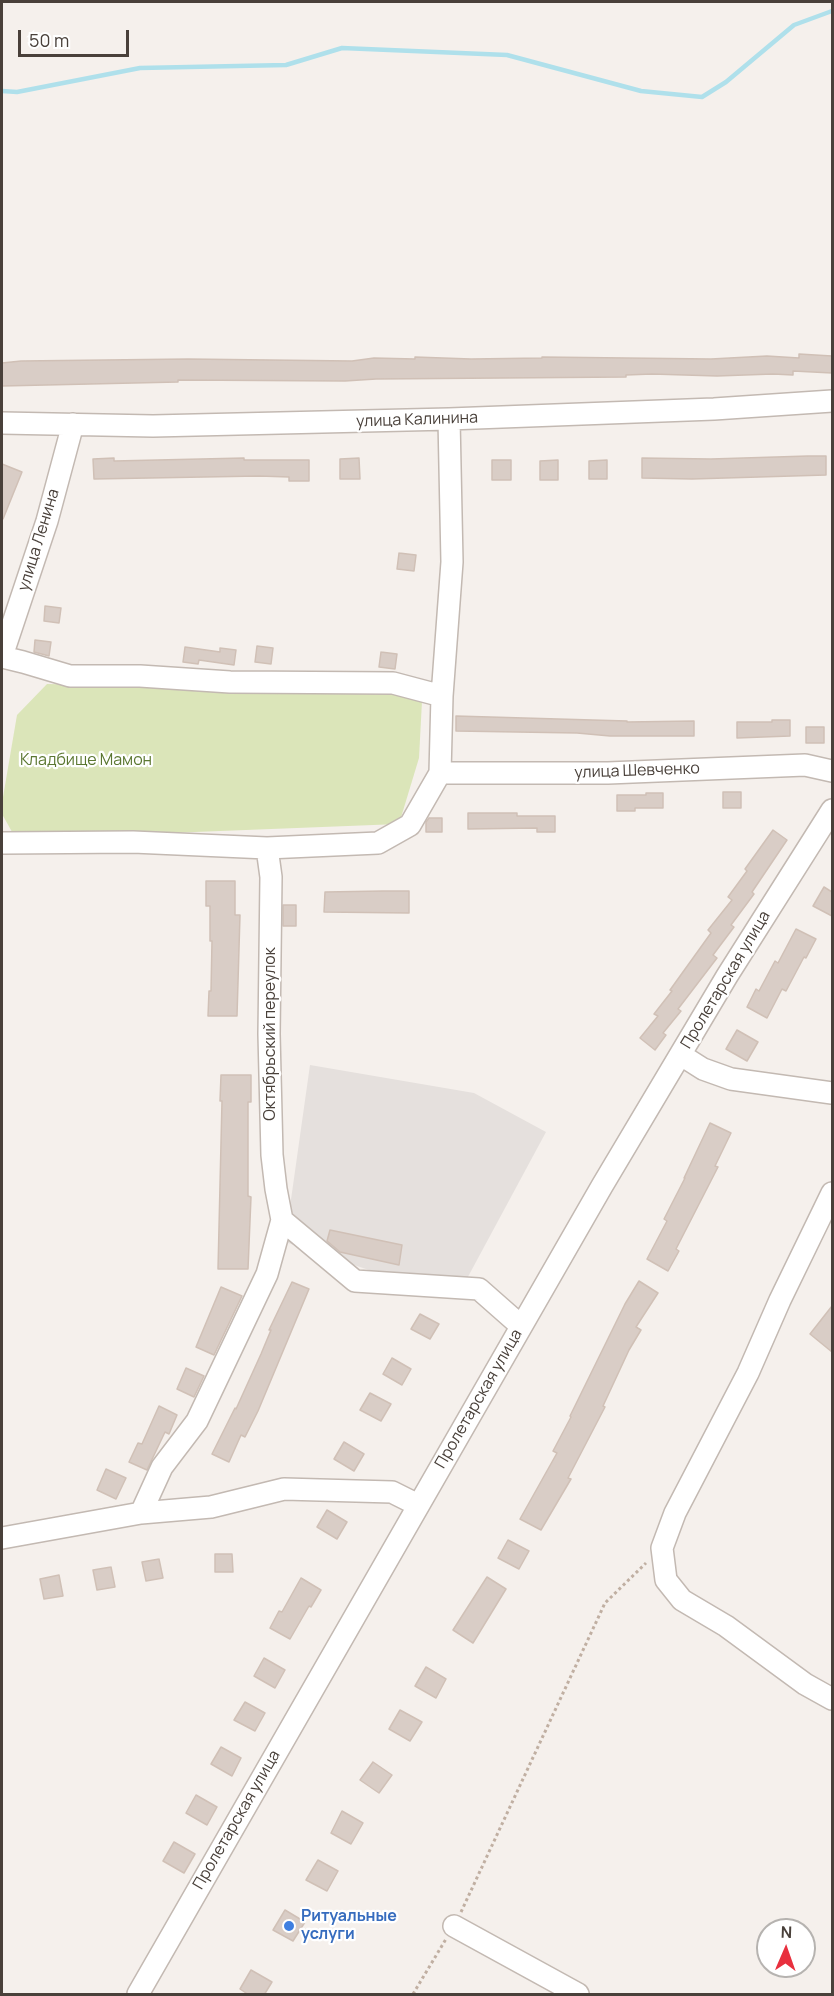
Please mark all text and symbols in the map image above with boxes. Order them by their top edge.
scale bar [21,18,132,56]
text: 50 m [29,28,69,52]
street label: улица Калинина [356,408,478,432]
street label: улица Ленина [14,487,64,593]
park label: Кладбище Мамон [20,751,152,771]
street label: улица Шевченко [574,759,700,783]
street label: Пролетарская улица [677,908,775,1052]
street label: Октябрьский переулок [261,947,281,1121]
street label: Пролетарская улица [431,1326,527,1472]
street label: Пролетарская улица [189,1747,285,1893]
place label: Ритуальные услуги [301,1907,397,1945]
north arrow [756,1918,816,1978]
marker: Ритуальные услуги [282,1919,296,1933]
text: N [780,1921,793,1943]

